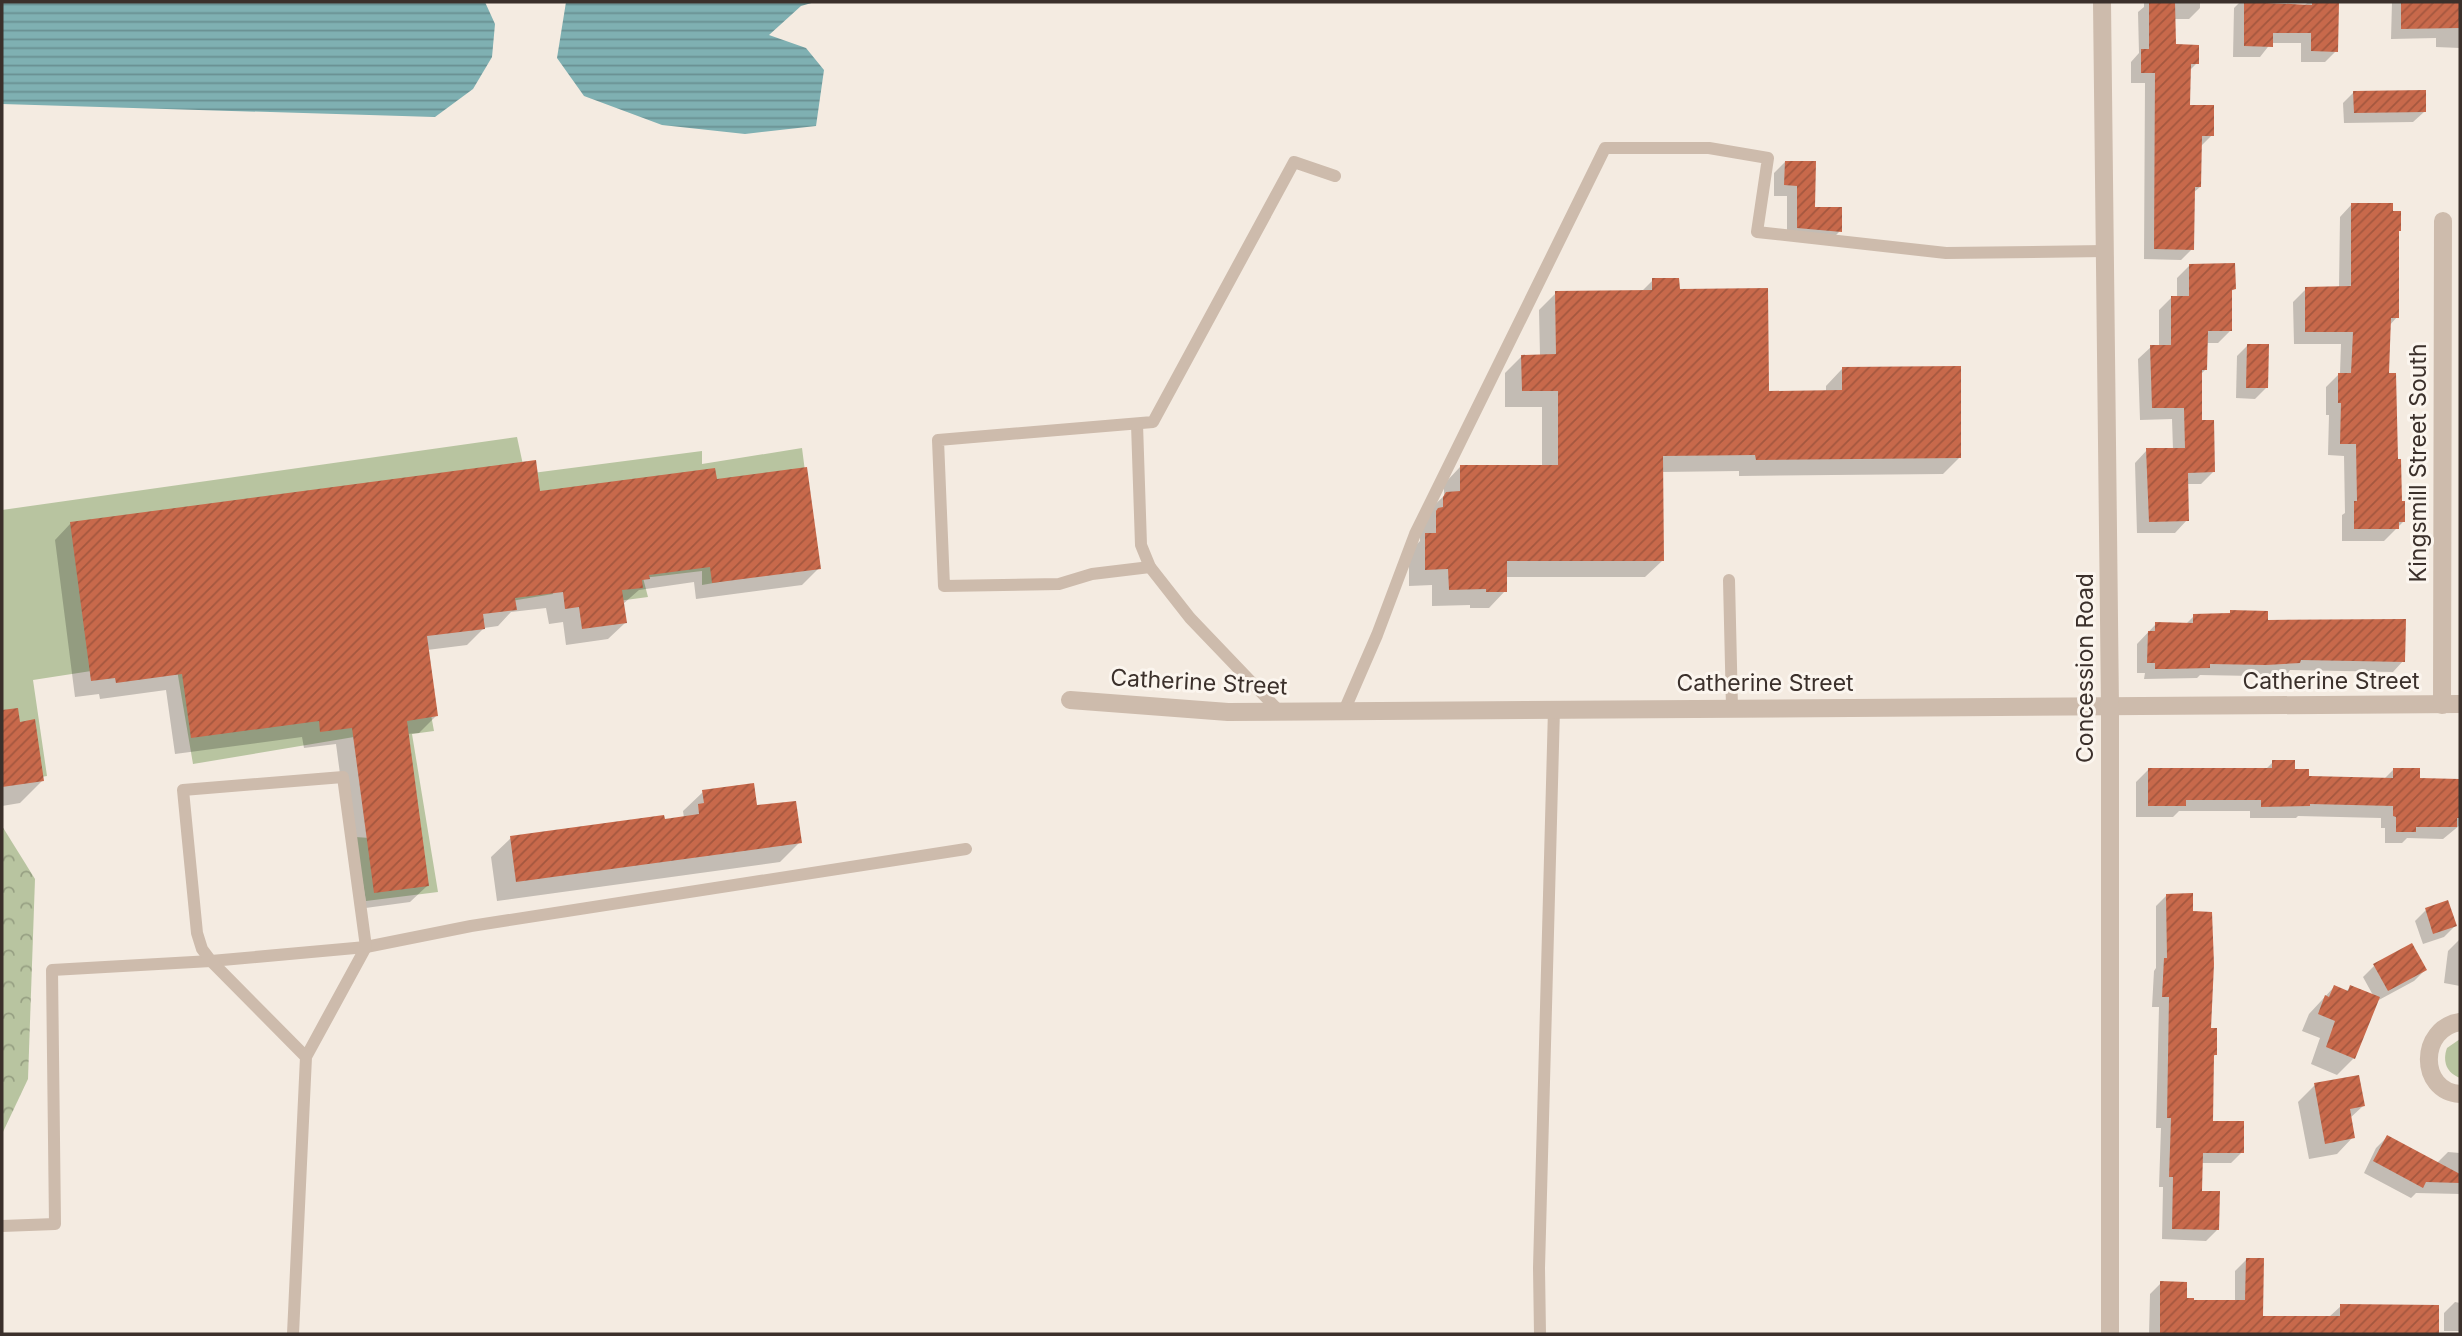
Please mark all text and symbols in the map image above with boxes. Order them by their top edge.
street label: Kingsmill Street South [2404,343,2432,583]
street label: Concession Road [2071,573,2099,763]
street label: Catherine Street [1110,663,1289,701]
street label: Catherine Street [2242,667,2420,695]
street label: Catherine Street [1676,669,1854,697]

